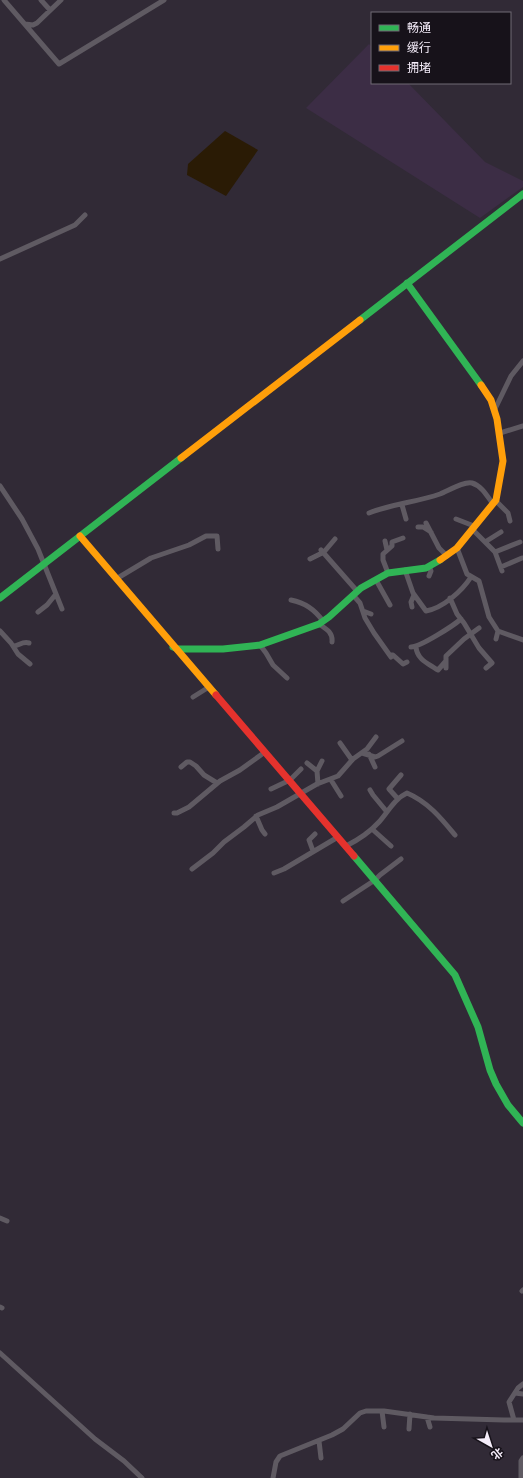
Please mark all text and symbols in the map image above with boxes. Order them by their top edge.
legend [371,12,511,84]
text: 畅通 [407,18,431,36]
text: 缓行 [407,38,431,56]
text: 拥堵 [407,58,431,76]
north arrow [471,1426,511,1466]
text: 北 [489,1445,507,1464]

